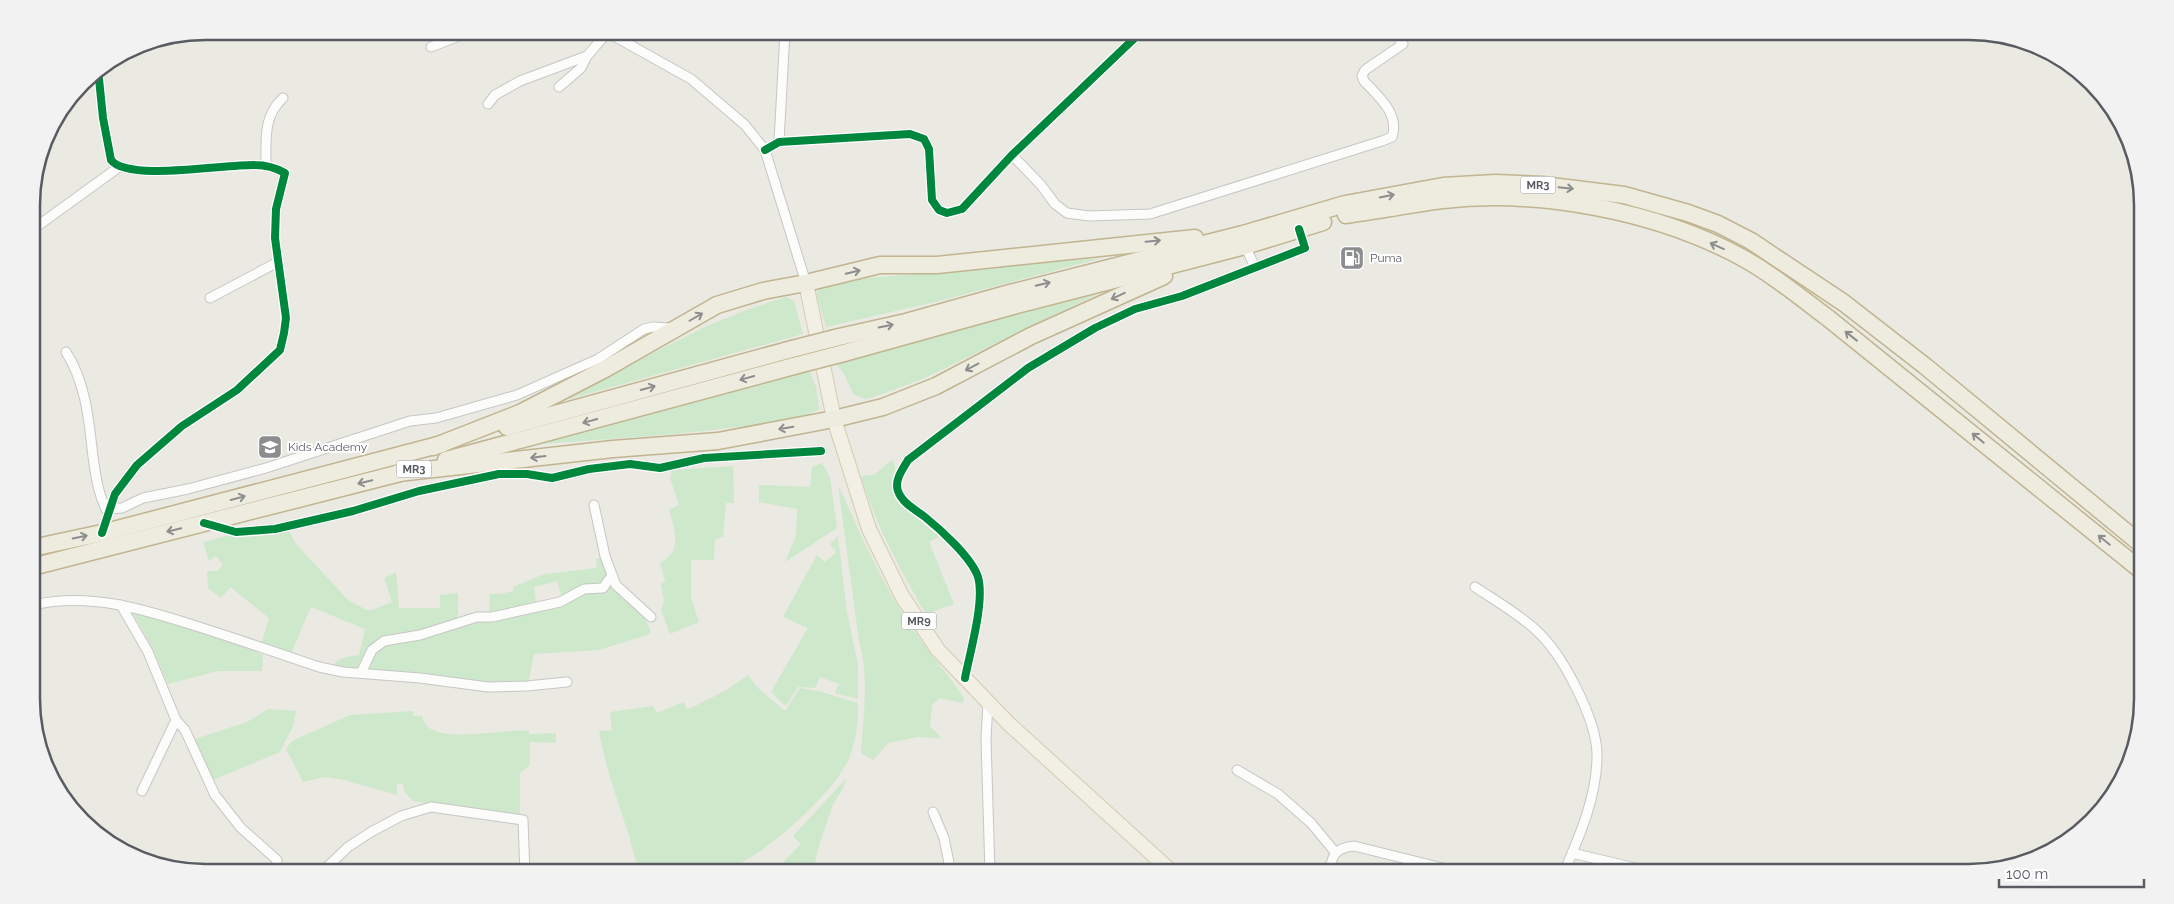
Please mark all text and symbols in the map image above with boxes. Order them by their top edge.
road number: MR3 [1520,176,1556,194]
one-way arrow [1557,183,1573,193]
one-way arrow [1379,191,1395,201]
one-way arrow [1145,237,1161,246]
one-way arrow [1710,241,1725,251]
fuel station icon: Puma [1339,245,1365,271]
place label: Puma [1370,251,1402,265]
one-way arrow [844,267,860,276]
one-way arrow [1035,279,1051,288]
one-way arrow [1111,292,1126,301]
one-way arrow [688,312,703,322]
one-way arrow [878,321,894,331]
one-way arrow [1845,331,1858,342]
one-way arrow [965,363,980,372]
one-way arrow [739,374,755,384]
one-way arrow [640,383,656,392]
one-way arrow [582,417,598,426]
one-way arrow [778,424,794,434]
one-way arrow [1972,432,1985,443]
school or university icon: Kids Academy [257,434,283,460]
place label: Kids Academy [288,440,368,454]
one-way arrow [530,453,546,463]
road number: MR3 [396,460,432,478]
one-way arrow [358,477,374,487]
one-way arrow [229,492,245,502]
one-way arrow [166,526,182,536]
one-way arrow [72,532,88,542]
one-way arrow [2098,534,2111,545]
road number: MR9 [902,612,936,630]
scale bar [1999,856,2144,888]
text: 100 m [2006,865,2048,883]

